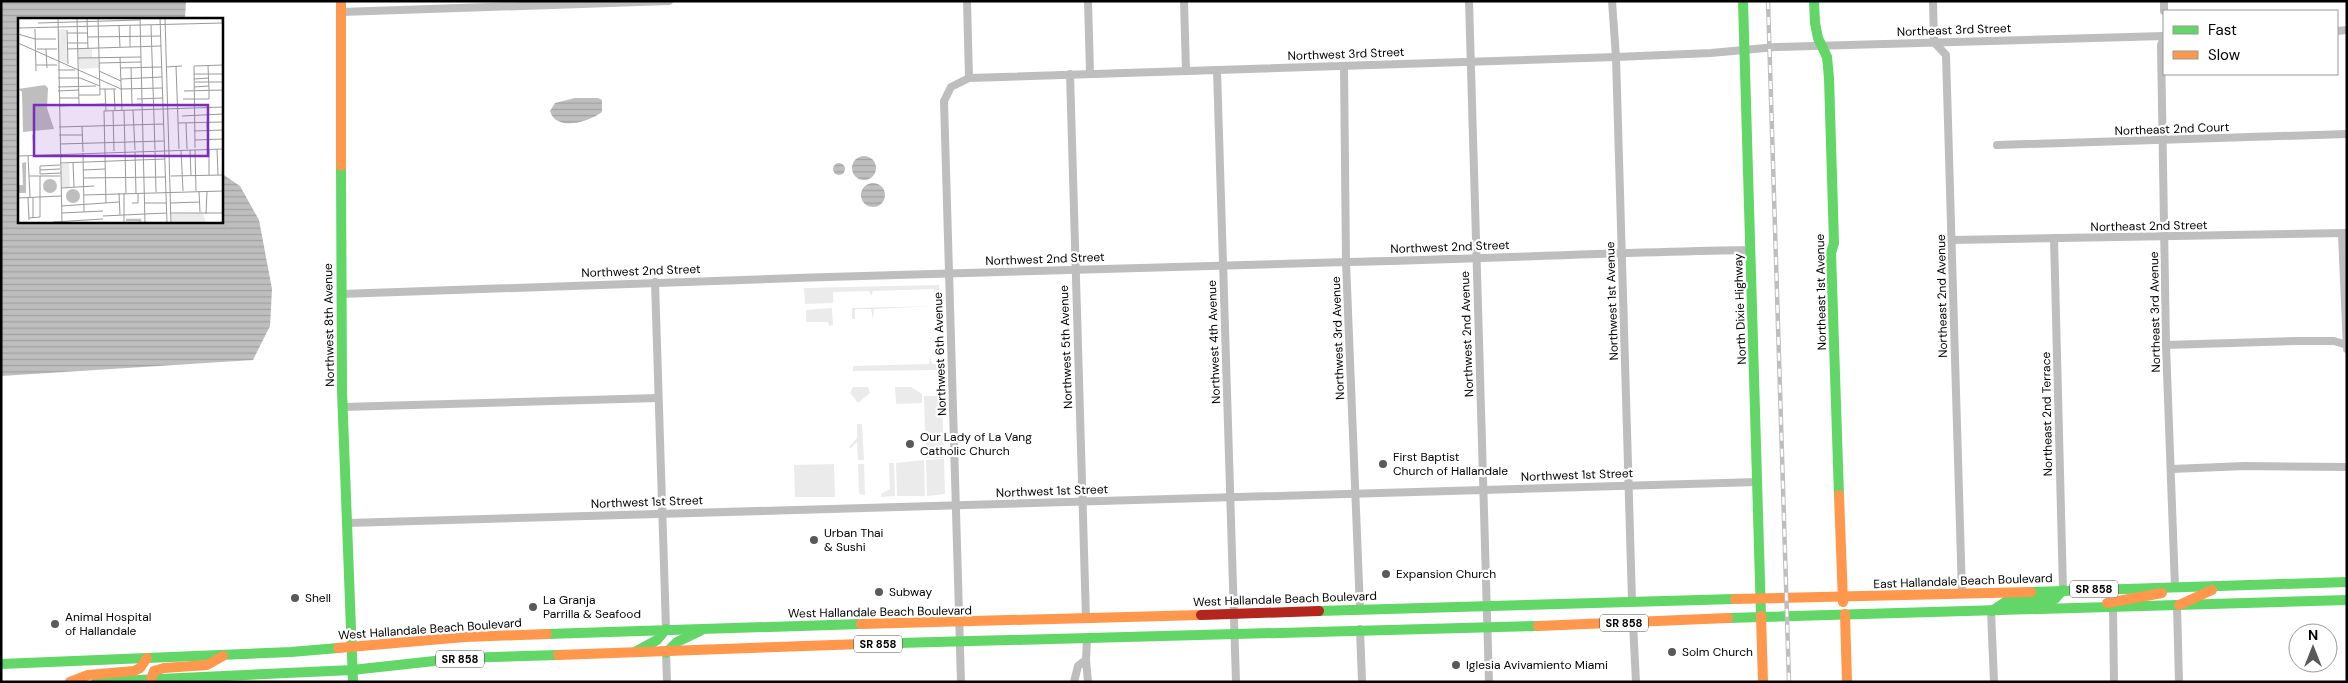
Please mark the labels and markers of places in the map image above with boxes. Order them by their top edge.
place label: Our Lady of La Vang Catholic Church [920,429,1032,459]
marker: Our Lady of La Vang Catholic Church [904,438,916,450]
place label: First Baptist Church of Hallandale [1393,449,1508,479]
marker: First Baptist Church of Hallandale [1377,458,1389,470]
place label: Urban Thai & Sushi [824,525,884,555]
marker: Urban Thai & Sushi [808,534,820,546]
place label: Expansion Church [1396,566,1496,582]
marker: Expansion Church [1380,568,1392,580]
place label: Subway [889,584,932,600]
marker: Subway [873,586,885,598]
place label: Shell [305,590,331,606]
marker: Shell [289,592,301,604]
place label: La Granja Parrilla & Seafood [543,592,641,622]
marker: La Granja Parrilla & Seafood [527,601,539,613]
place label: Animal Hospital of Hallandale [65,609,151,639]
marker: Animal Hospital of Hallandale [49,618,61,630]
place label: Solm Church [1682,644,1753,660]
marker: Solm Church [1666,646,1678,658]
place label: Iglesia Avivamiento Miami [1466,657,1608,673]
marker: Iglesia Avivamiento Miami [1450,659,1462,671]

